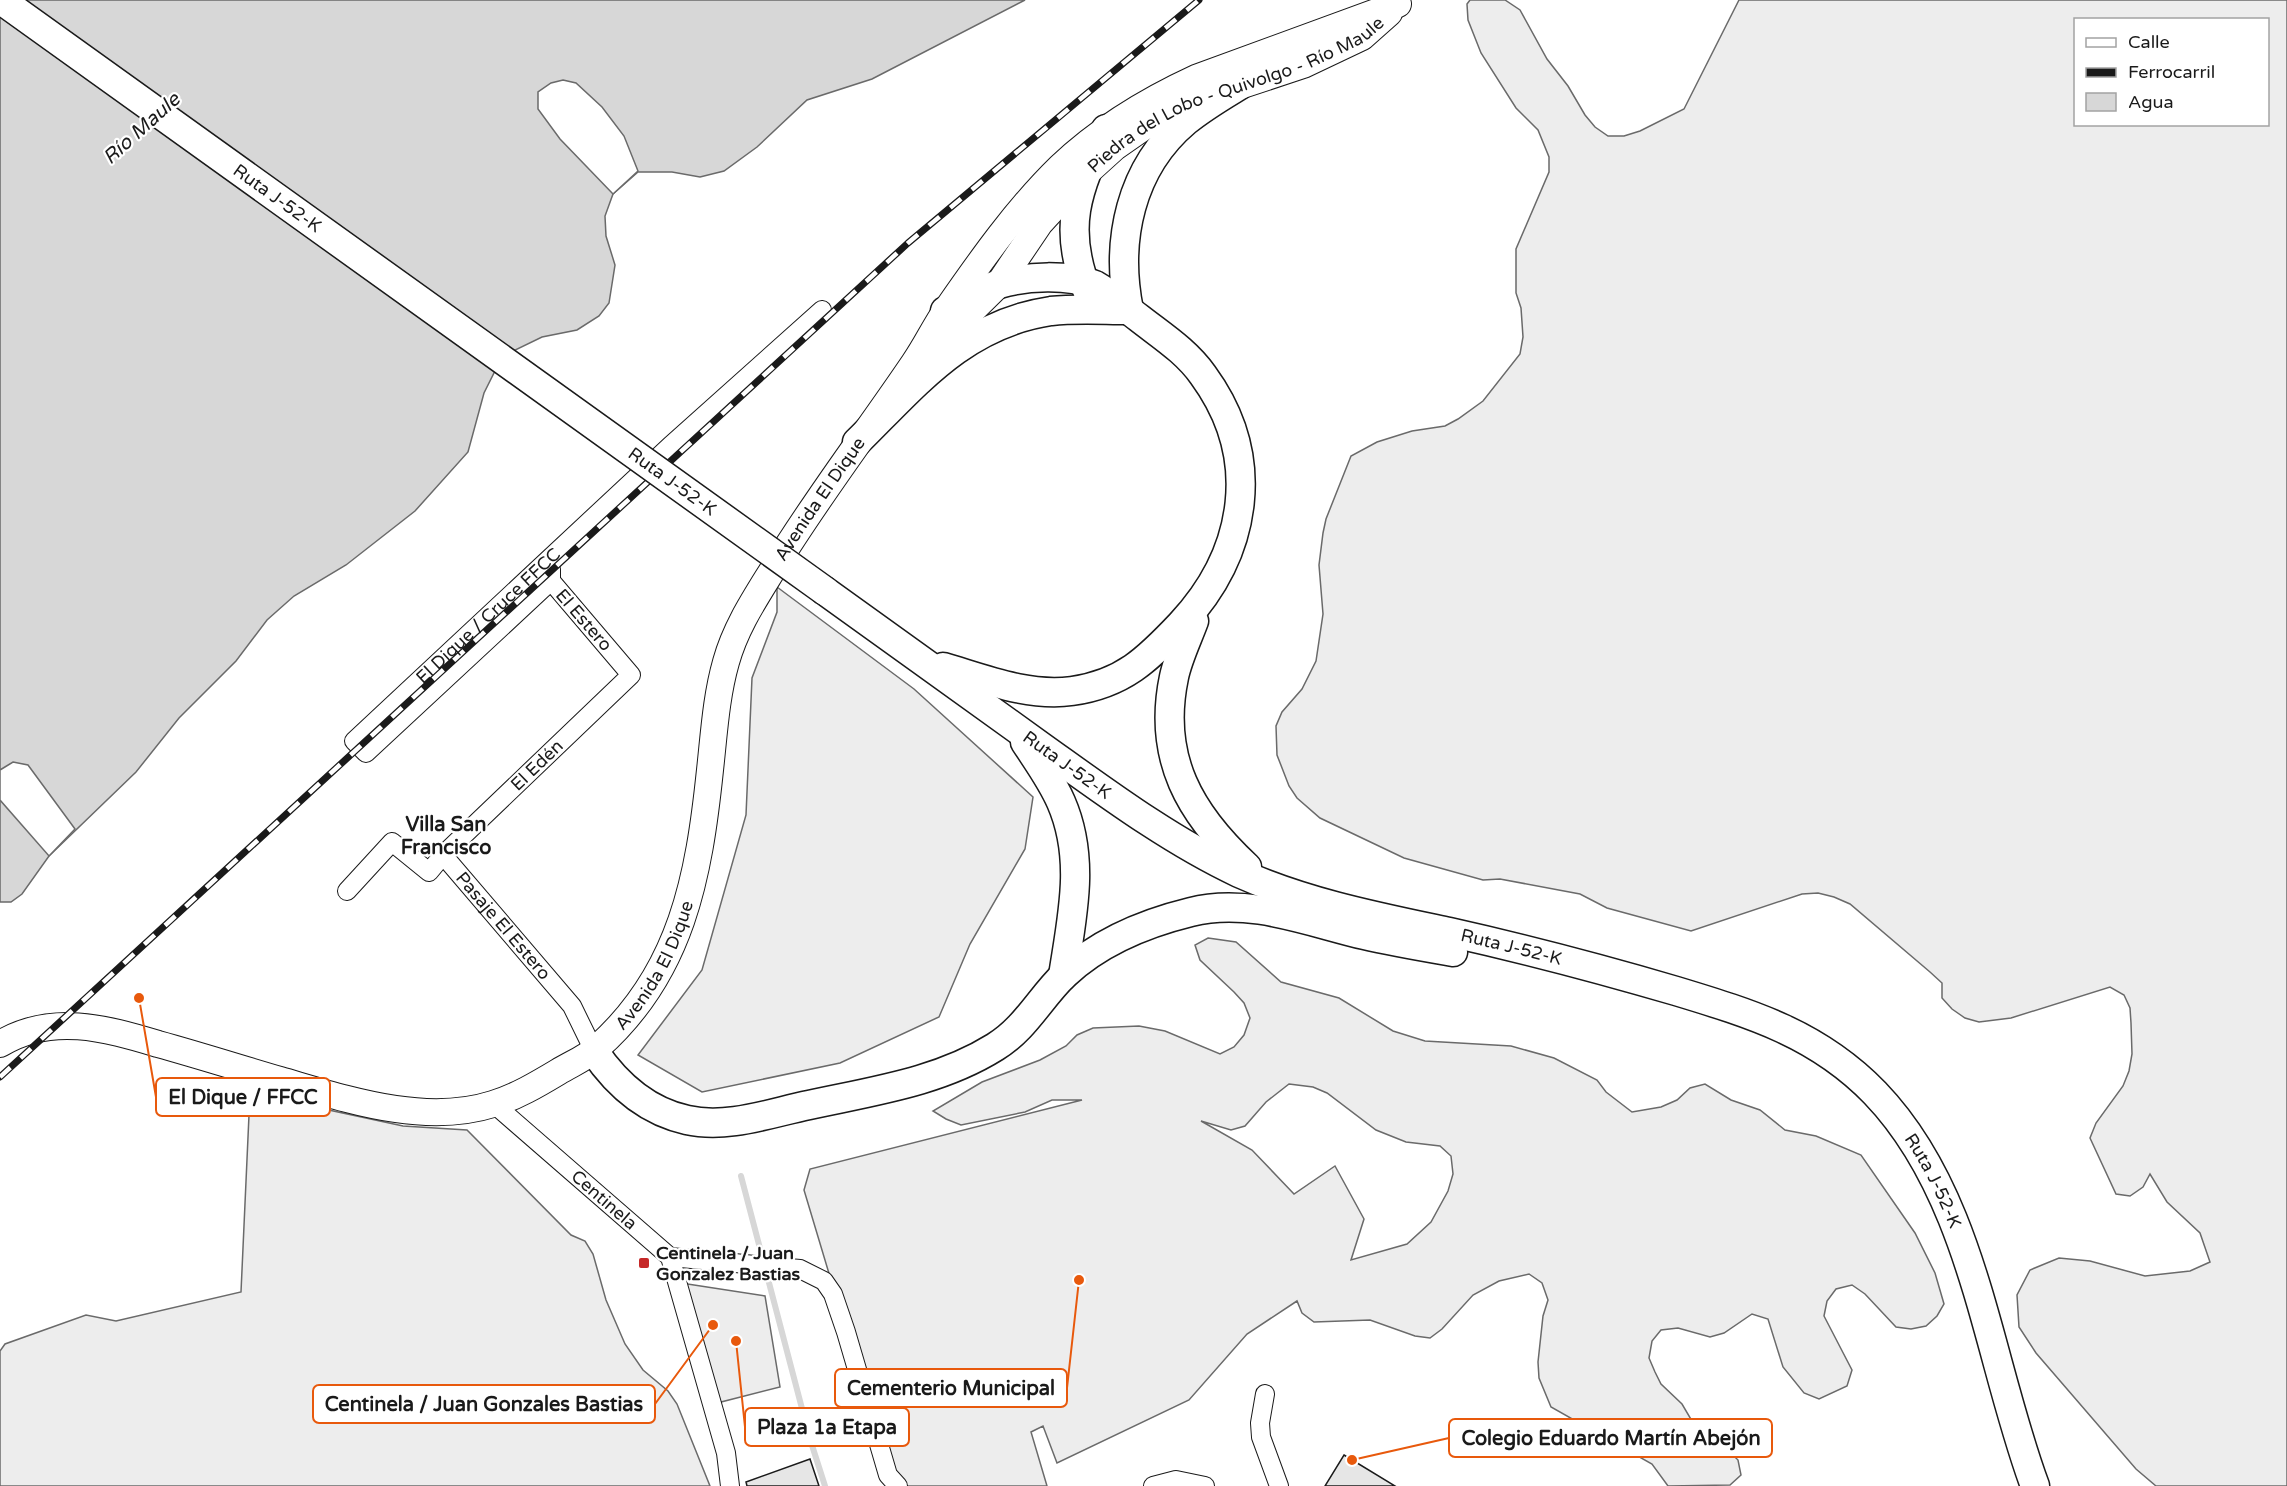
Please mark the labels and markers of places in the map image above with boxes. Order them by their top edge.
callout: El Dique / FFCC [156,1078,330,1116]
place label: Centinela / Juan Gonzalez Bastias [656,1242,801,1285]
marker: Centinela / Juan Gonzalez Bastias [637,1256,651,1270]
callout: Cementerio Municipal [835,1369,1067,1407]
callout: Centinela / Juan Gonzales Bastias [313,1385,655,1423]
callout: Plaza 1a Etapa [745,1408,909,1446]
callout: Colegio Eduardo Martín Abejón [1449,1419,1772,1457]

